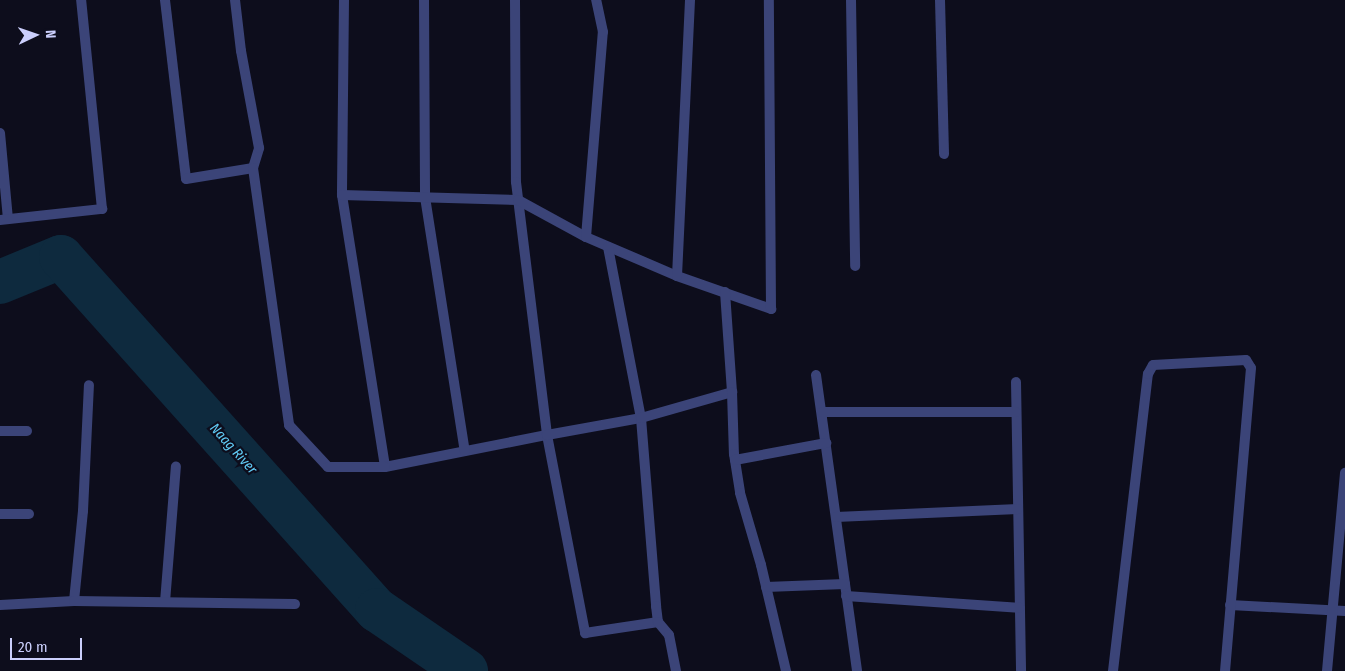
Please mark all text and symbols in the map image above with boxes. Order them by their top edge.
north arrow [10,10,60,60]
text: N [42,30,59,39]
water label: Naag River [206,420,260,478]
scale bar [12,628,85,660]
text: 20 m [18,638,48,656]

